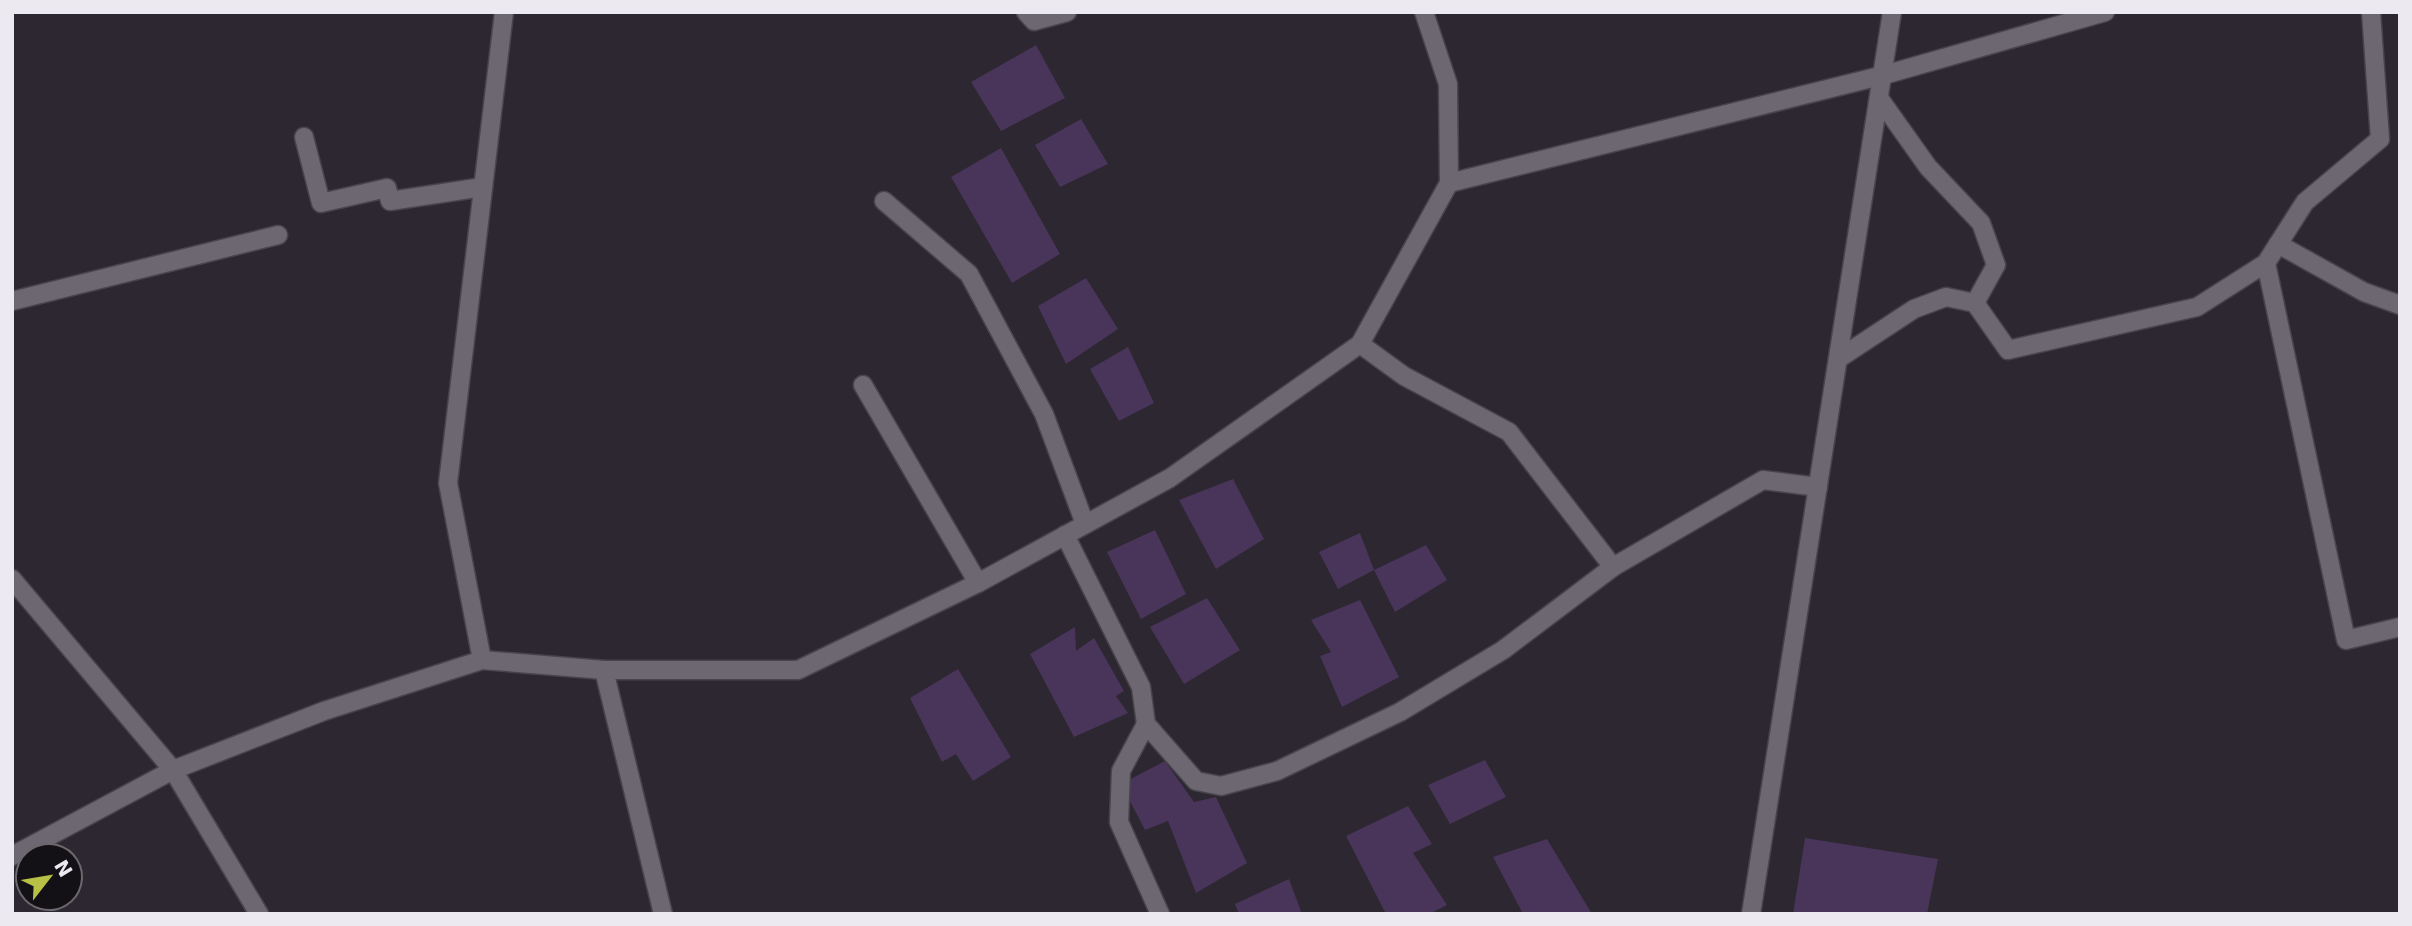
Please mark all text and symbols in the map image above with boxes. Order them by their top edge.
north arrow [14,842,84,912]
text: N [50,856,77,881]

